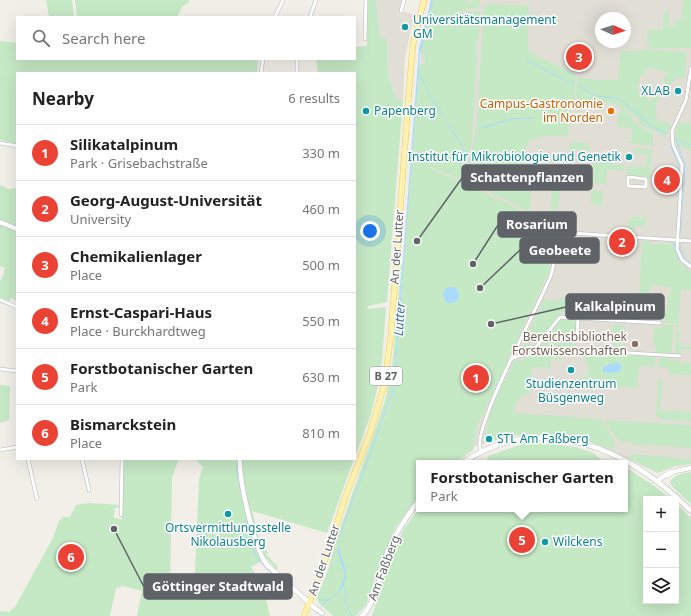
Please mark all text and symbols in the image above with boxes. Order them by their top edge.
place label: Universitätsmanagement GM [413,11,557,42]
north arrow [595,12,631,48]
search box [16,16,356,60]
marker: Universitätsmanagement GM [400,22,410,32]
icon: search [30,27,52,49]
text: Search here [62,28,145,48]
pin: 3 [566,42,592,72]
place label: XLAB [641,82,670,99]
marker: XLAB [673,86,683,96]
text: Nearby [32,87,94,110]
text: 6 results [288,89,340,107]
place label: Campus-Gastronomie im Norden [480,95,603,126]
place label: Papenberg [374,102,436,119]
marker: Papenberg [361,106,371,116]
marker: Campus-Gastronomie im Norden [606,106,616,116]
text: Silikatalpinum [70,134,178,154]
text: 1 [41,144,49,162]
text: 330 m [302,144,340,162]
place label: Institut für Mikrobiologie und Genetik [408,148,622,165]
marker: Institut für Mikrobiologie und Genetik [624,152,634,162]
text: Park · Grisebachstraße [70,154,208,172]
callout: Schattenpflanzen [462,165,592,190]
pin: 4 [654,165,680,195]
text: Schattenpflanzen [470,168,584,186]
text: Georg-August-Universität [70,190,262,210]
text: 2 [41,200,49,218]
text: 460 m [302,200,340,218]
street label: An der Lutter [385,209,408,285]
text: University [70,210,131,228]
callout: Rosarium [498,212,576,237]
text: Rosarium [506,215,568,233]
your location [360,221,380,241]
pin: 2 [609,227,635,257]
callout: Geobeete [520,238,599,263]
text: Geobeete [529,241,591,259]
text: Chemikalienlager [70,246,202,266]
text: 3 [41,256,49,274]
text: 500 m [302,256,340,274]
text: Place [70,266,102,284]
callout: Kalkalpinum [566,294,664,319]
text: Kalkalpinum [574,297,656,315]
water label: Lutter [389,301,409,337]
text: Ernst-Caspari-Haus [70,302,212,322]
text: 4 [41,312,49,330]
text: 550 m [302,312,340,330]
text: Place · Burckhardtweg [70,322,206,340]
place label: Bereichsbibliothek Forstwissenschaften [512,328,628,359]
marker: Bereichsbibliothek Forstwissenschaften [630,339,640,349]
text: Forstbotanischer Garten [70,358,253,378]
pin: 1 [463,363,489,393]
marker: Studienzentrum Büsgenweg [566,365,576,375]
road number: B 27 [370,367,402,385]
text: 5 [41,368,49,386]
text: 630 m [302,368,340,386]
place label: Studienzentrum Büsgenweg [526,375,616,406]
text: Park [70,378,97,396]
text: Bismarckstein [70,414,176,434]
text: 6 [41,424,49,442]
text: 810 m [302,424,340,442]
place label: STL Am Faßberg [497,430,589,447]
text: Place [70,434,102,452]
marker: STL Am Faßberg [484,434,494,444]
popup [416,460,628,512]
text: Forstbotanischer Garten [430,467,614,487]
text: Park [430,487,458,505]
map controls [643,496,679,604]
button: + [643,496,679,532]
marker: Ortsvermittlungsstelle Nikolausberg [223,509,233,519]
place label: Ortsvermittlungsstelle Nikolausberg [165,519,291,550]
street label: An der Lutter [303,522,344,598]
pin: 5 [509,525,535,555]
button: − [643,532,679,568]
street label: Am Faßberg [363,533,404,603]
place label: Wilckens [553,533,603,550]
marker: Wilckens [540,537,550,547]
pin: 6 [58,542,84,572]
button: layers [643,568,679,604]
callout: Göttinger Stadtwald [144,574,292,599]
text: Göttinger Stadtwald [152,577,284,595]

